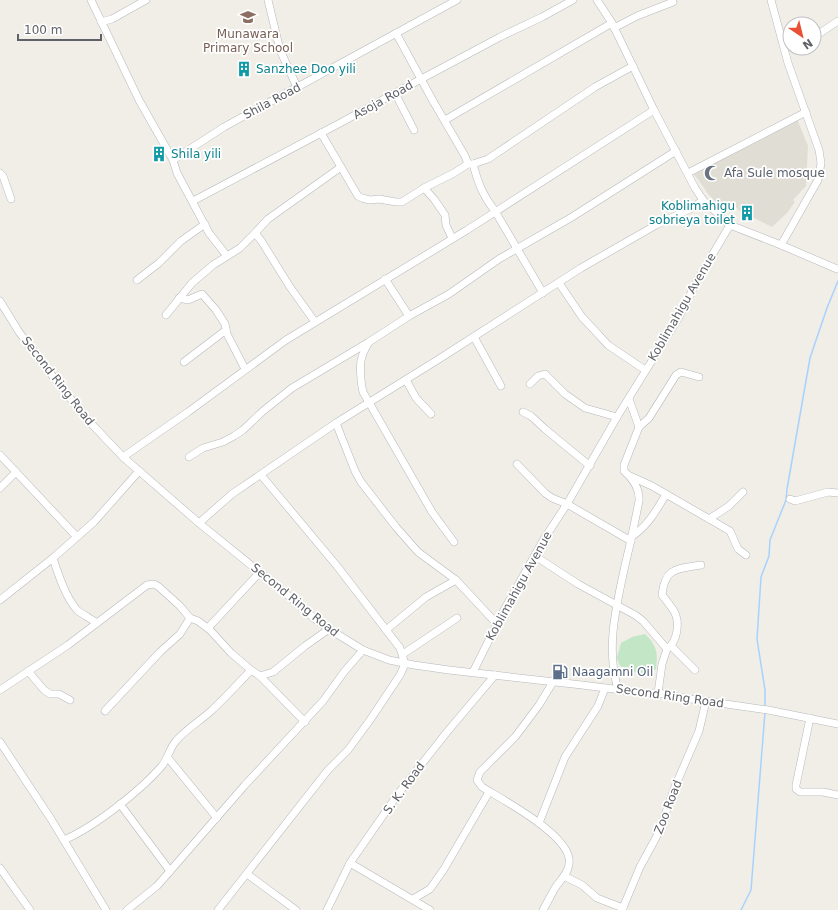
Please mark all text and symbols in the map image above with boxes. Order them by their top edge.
school or university icon: Munawara Primary School [239,8,257,26]
scale bar [18,16,101,42]
north arrow [782,16,822,56]
text: 100 m [24,23,62,37]
place label: Munawara Primary School [203,27,293,55]
text: N [800,36,815,52]
building icon: Sanzhee Doo yili [235,60,253,78]
place label: Sanzhee Doo yili [256,62,356,76]
street label: Asoja Road [351,78,415,122]
street label: Shila Road [241,80,303,122]
building icon: Shila yili [150,145,168,163]
place label: Shila yili [171,147,221,161]
mosque icon: Afa Sule mosque [703,164,721,182]
place label: Afa Sule mosque [724,166,825,180]
place label: Koblimahigu sobrieya toilet [649,199,735,227]
building icon: Koblimahigu sobrieya toilet [738,204,756,222]
street label: Koblimahigu Avenue [645,250,719,364]
street label: Second Ring Road [19,334,97,428]
street label: Koblimahigu Avenue [483,529,555,643]
street label: Second Ring Road [248,560,342,640]
fuel station icon: Naagamni Oil [551,663,569,681]
place label: Naagamni Oil [572,665,653,679]
street label: Second Ring Road [615,681,725,711]
street label: S. K. Road [380,759,428,817]
street label: Zoo Road [651,778,685,836]

